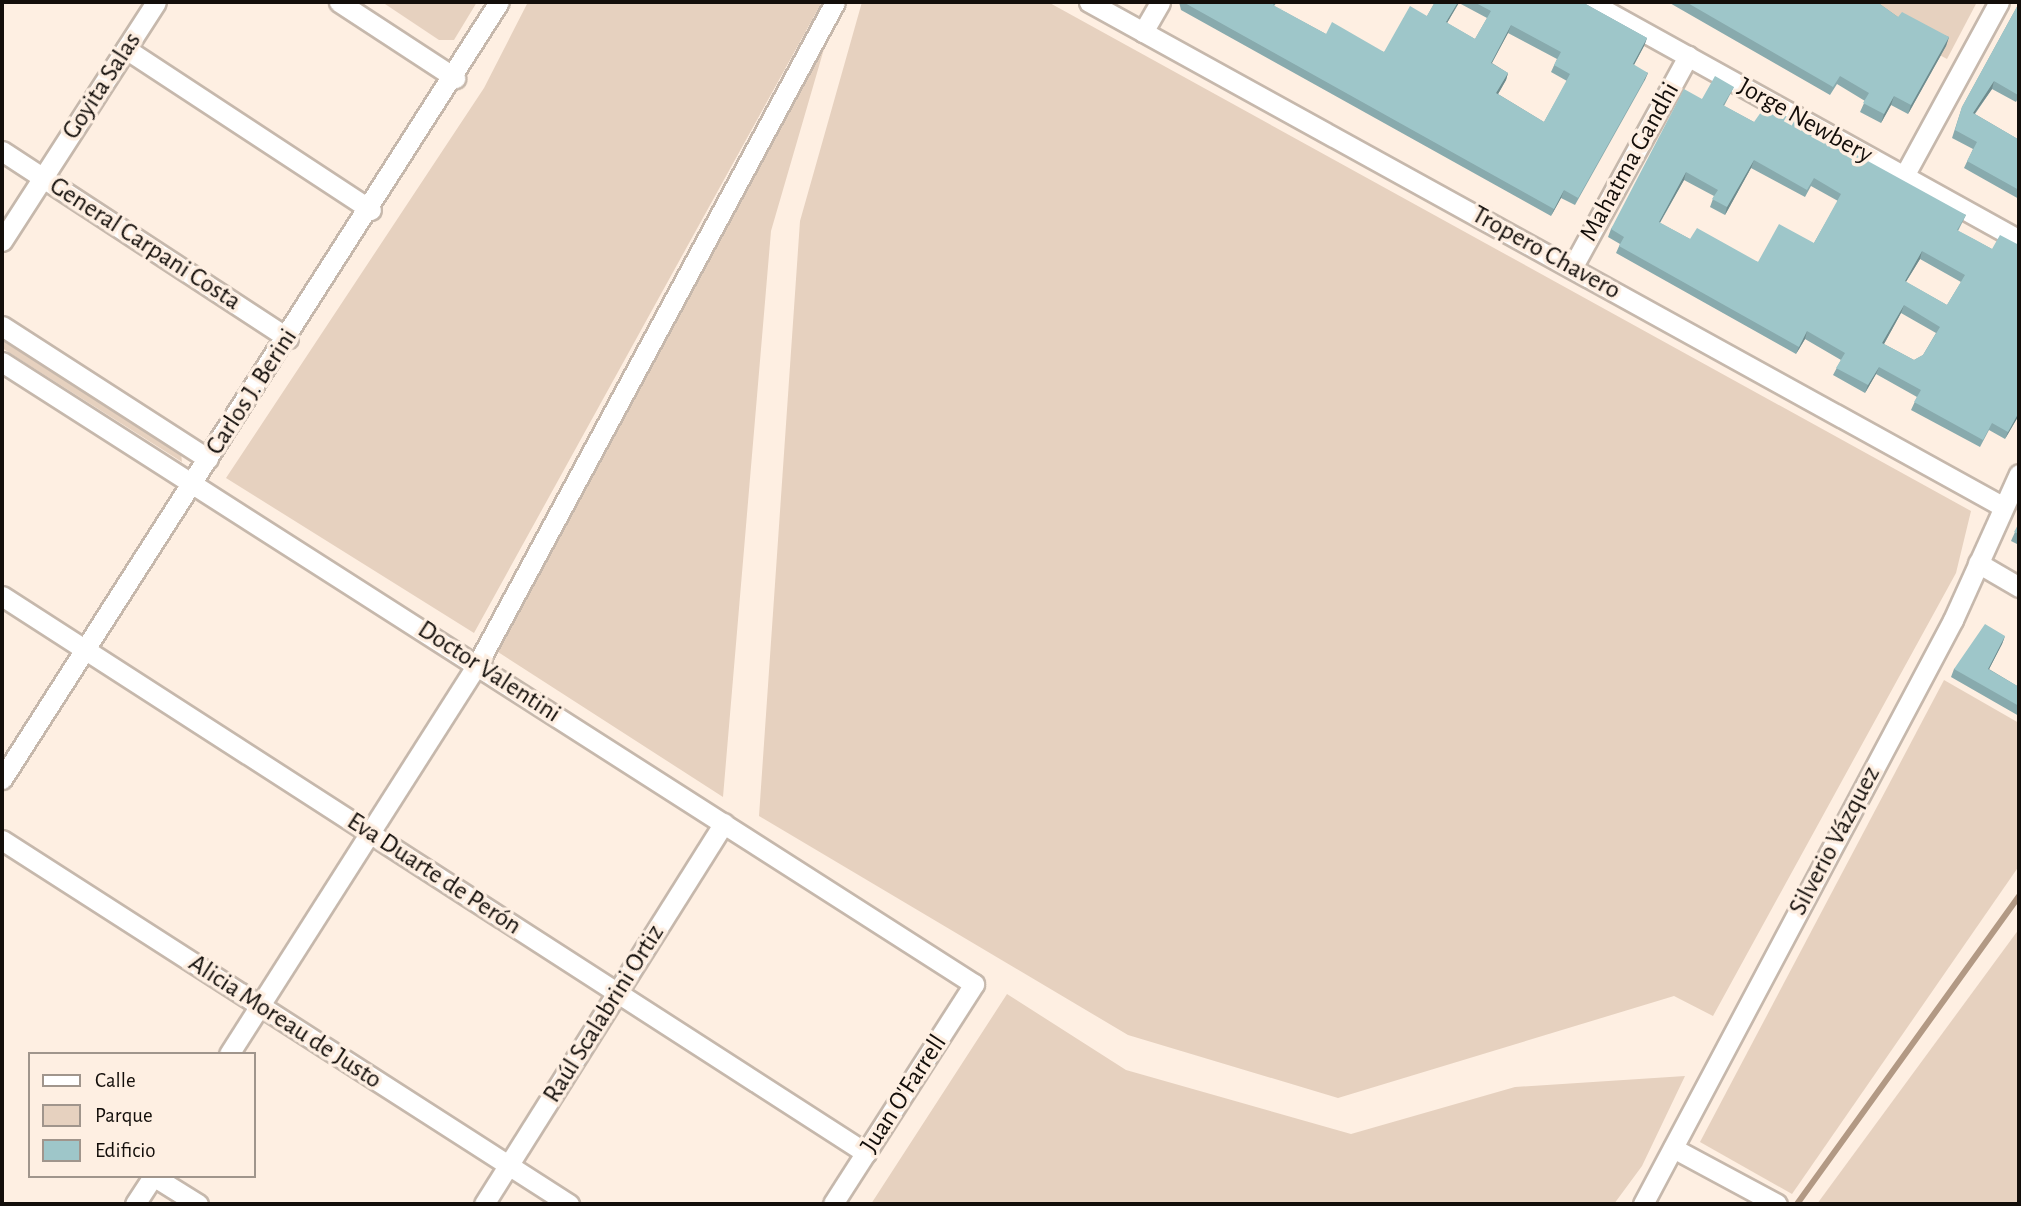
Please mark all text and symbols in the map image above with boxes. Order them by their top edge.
street label: Goyita Salas [56,27,148,145]
street label: Jorge Newbery [1732,71,1878,171]
street label: Mahatma Gandhi [1573,77,1687,247]
street label: General Carpani Costa [44,171,246,317]
street label: Tropero Chavero [1466,199,1626,307]
street label: Carlos J. Berini [200,323,304,461]
street label: Doctor Valentini [412,614,566,730]
street label: Silverio Vázquez [1783,761,1887,921]
street label: Eva Duarte de Perón [341,806,527,942]
street label: Raúl Scalabrini Ortiz [537,919,671,1109]
street label: Alicia Moreau de Justo [183,948,387,1096]
street label: Juan O'Farrell [854,1029,954,1159]
legend [28,1052,256,1178]
text: Calle [95,1070,136,1091]
text: Parque [95,1105,153,1126]
text: Edificio [95,1140,156,1161]

